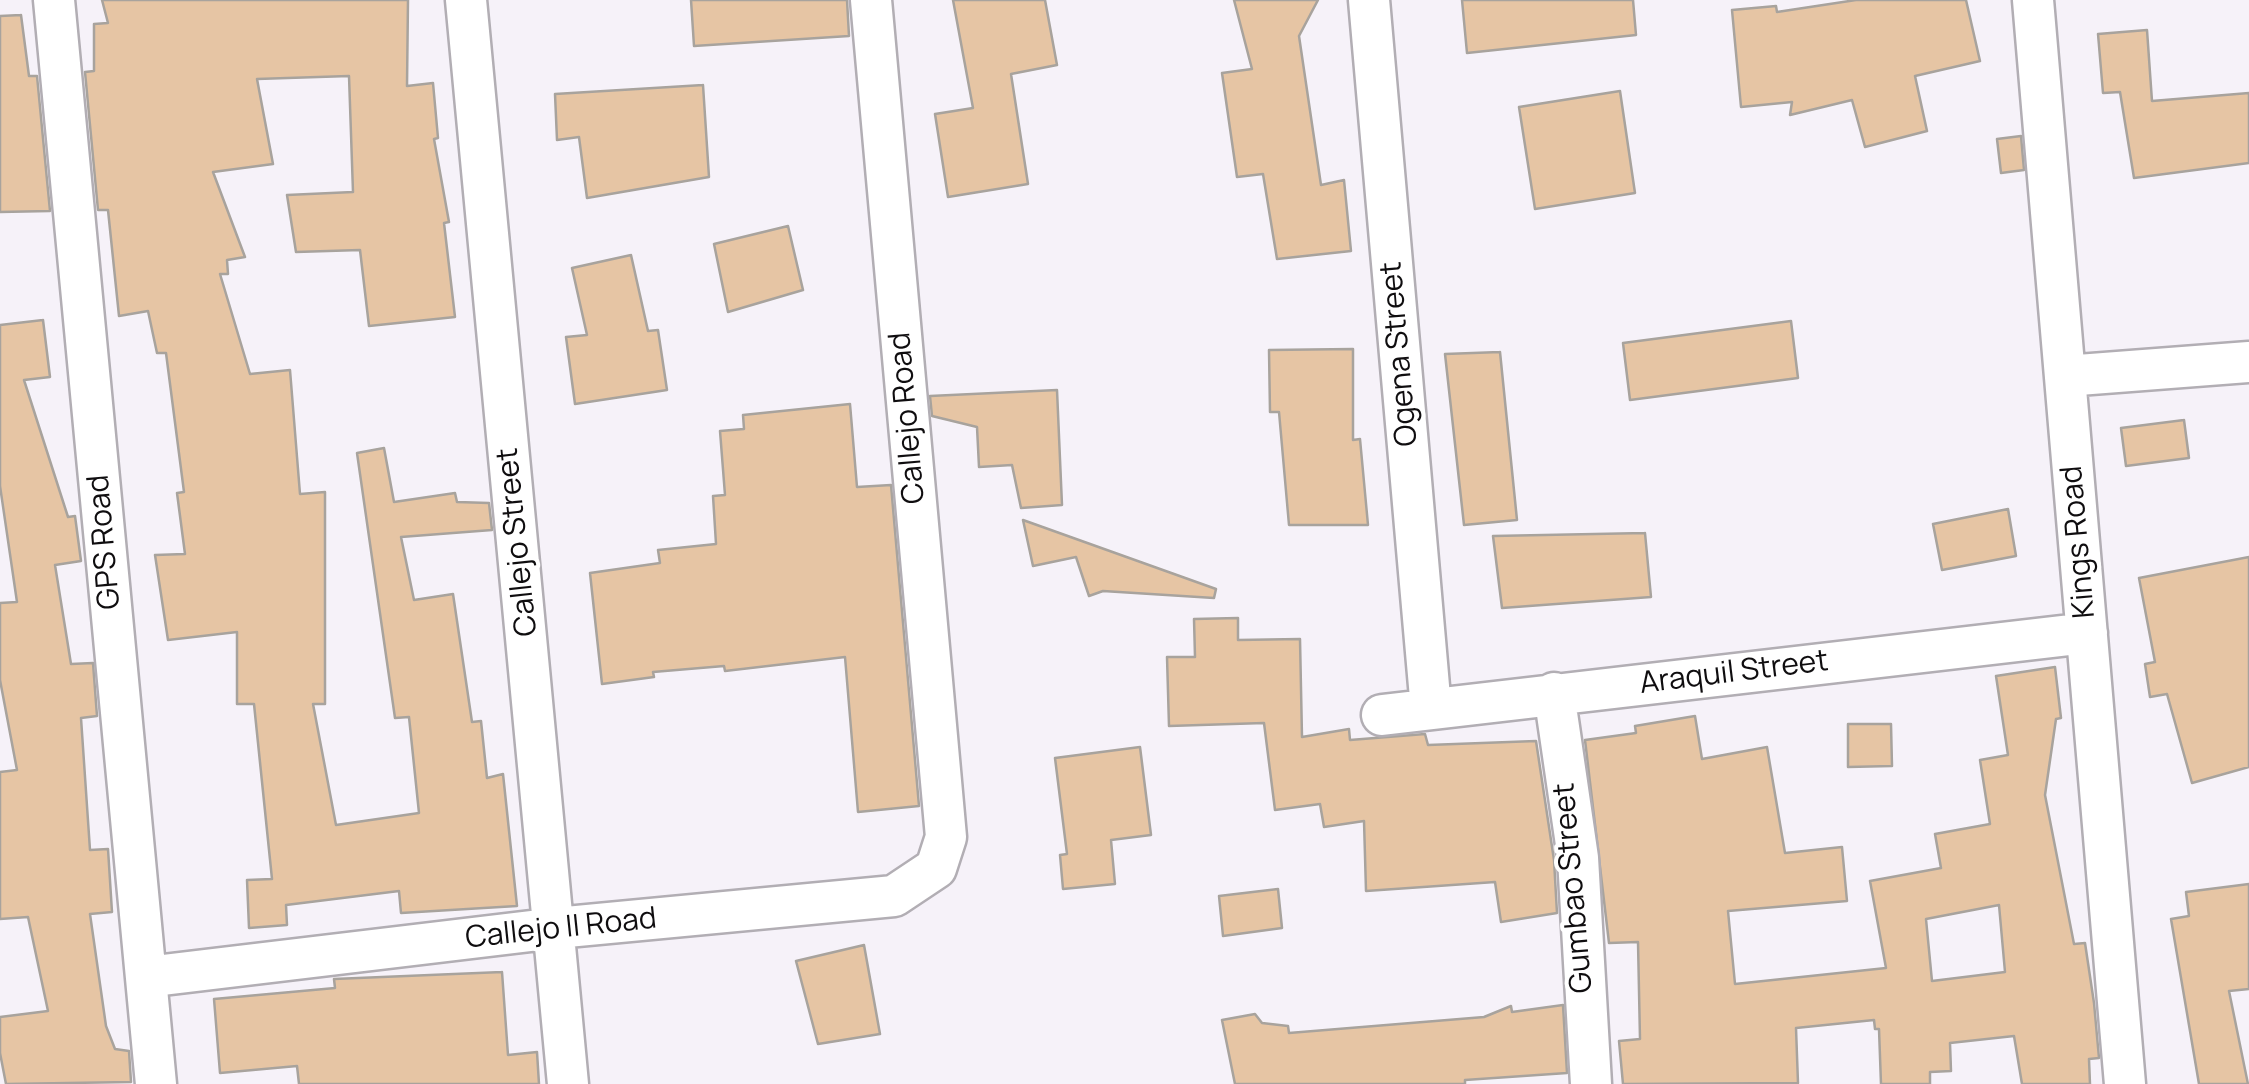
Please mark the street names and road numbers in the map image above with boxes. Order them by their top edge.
street label: Ogena Street [1374,260,1426,448]
street label: Callejo Road [883,331,933,505]
street label: Callejo Street [490,446,546,638]
street label: Kings Road [2054,464,2104,620]
street label: GPS Road [81,473,129,611]
street label: Araquil Street [1638,644,1830,702]
street label: Gumbao Street [1547,781,1601,995]
street label: Callejo II Road [464,901,658,957]

